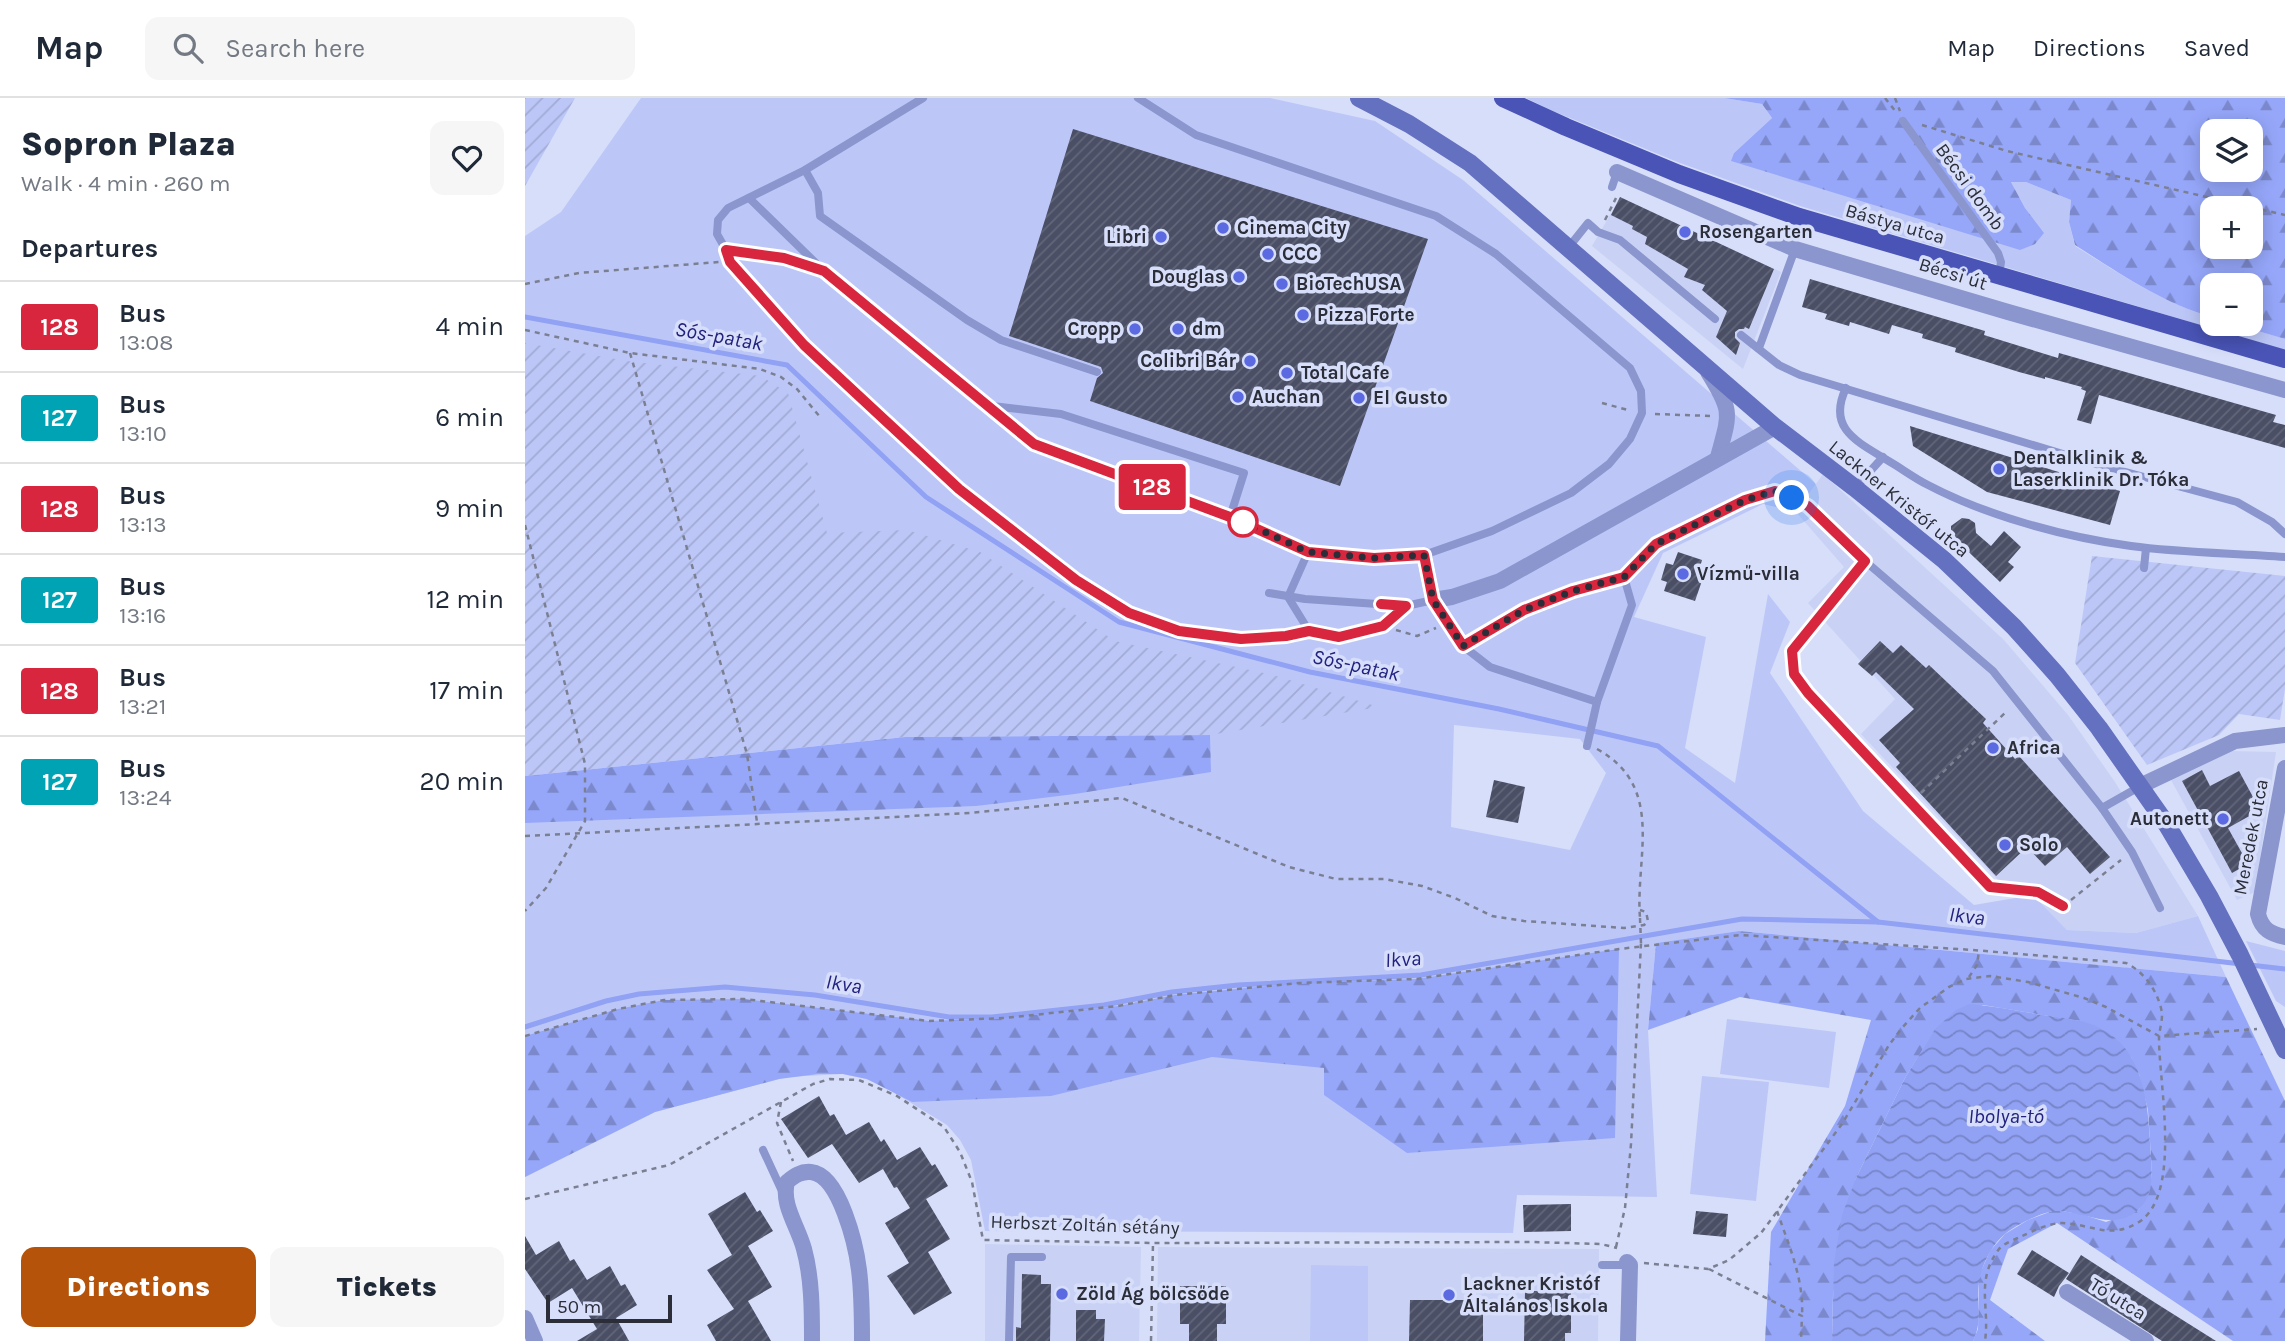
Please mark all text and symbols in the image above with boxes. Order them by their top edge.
search box [145,17,635,80]
text: Map [35,29,103,67]
icon: search [169,29,207,67]
text: Search here [225,33,365,64]
text: Map [1947,34,1995,62]
text: Directions [2033,34,2146,62]
text: Saved [2184,34,2250,62]
map controls [2200,119,2263,336]
button: layers [2200,119,2263,182]
button: heart [430,121,504,195]
text: Sopron Plaza [21,125,236,163]
street label: Bécsi domb [1931,139,2009,235]
text: Walk · 4 min · 260 m [21,170,231,197]
button: + [2200,196,2263,259]
street label: Bástya utca [1843,199,1947,249]
place label: Cinema City [1237,217,1347,239]
marker: Cinema City [1215,220,1231,236]
place label: Rosengarten [1699,221,1813,243]
marker: Rosengarten [1677,224,1693,240]
place label: Libri [1106,226,1147,248]
marker: Libri [1153,229,1169,245]
text: Departures [21,233,158,264]
place label: CCC [1282,243,1318,265]
marker: CCC [1260,246,1276,262]
street label: Bécsi út [1916,253,1990,295]
place label: Douglas [1151,266,1225,288]
marker: Douglas [1231,269,1247,285]
place label: BioTechUSA [1296,273,1402,295]
button: − [2200,273,2263,336]
marker: BioTechUSA [1274,276,1290,292]
text: Bus [119,298,166,329]
place label: Pizza Forte [1317,304,1415,326]
marker: Pizza Forte [1295,307,1311,323]
text: 4 min [436,311,504,342]
text: 128 [40,313,79,341]
water label: Sós-patak [673,317,765,356]
place label: Cropp [1068,318,1121,340]
place label: dm [1192,318,1222,340]
marker: Cropp [1127,321,1143,337]
marker: dm [1170,321,1186,337]
text: 13:08 [119,329,173,356]
place label: Colibri Bár [1140,350,1237,372]
marker: Colibri Bár [1242,353,1258,369]
place label: Total Cafe [1301,362,1390,384]
marker: Total Cafe [1279,365,1295,381]
place label: Auchan [1252,386,1321,408]
place label: El Gusto [1373,387,1448,409]
text: Bus [119,389,166,420]
marker: Auchan [1230,389,1246,405]
marker: El Gusto [1351,390,1367,406]
text: 6 min [435,402,504,433]
text: 127 [42,404,77,432]
text: 13:10 [119,420,167,447]
street label: Lackner Kristóf utca [1824,436,1974,562]
place label: Dentalklinik & Laserklinik Dr. Tóka [2013,447,2189,491]
marker: Dentalklinik & Laserklinik Dr. Tóka [1991,461,2007,477]
line badge: 128 [1112,464,1192,510]
text: 128 [1133,473,1171,501]
text: Bus [119,480,166,511]
your location [1774,480,1809,515]
text: 9 min [435,493,504,524]
text: 128 [40,495,79,523]
unlabelled marker [1228,507,1258,537]
text: 13:13 [119,511,167,538]
place label: Vízmű-villa [1697,563,1800,585]
marker: Vízmű-villa [1675,566,1691,582]
text: Bus [119,571,166,602]
text: 12 min [426,584,504,615]
text: 127 [42,586,77,614]
text: 13:16 [119,602,166,629]
water label: Sós-patak [1310,644,1402,686]
text: Bus [119,662,166,693]
text: 17 min [429,675,504,706]
text: 128 [40,677,79,705]
text: 13:21 [119,693,166,720]
place label: Africa [2007,737,2061,759]
marker: Africa [1985,740,2001,756]
text: Bus [119,753,166,784]
text: 20 min [420,766,504,797]
text: 127 [42,768,77,796]
street label: Meredek utca [2229,777,2273,897]
text: 13:24 [119,784,172,811]
place label: Autonett [2130,808,2209,830]
marker: Autonett [2215,811,2231,827]
place label: Solo [2019,834,2058,856]
marker: Solo [1997,837,2013,853]
water label: Ikva [1948,902,1986,930]
water label: Ikva [1384,946,1422,972]
water label: Ikva [824,969,864,999]
water label: Ibolya-tó [1968,1104,2045,1128]
street label: Herbszt Zoltán sétány [990,1211,1180,1239]
button: Directions [21,1247,256,1327]
button: Tickets [270,1247,504,1327]
place label: Lackner Kristóf Általános Iskola [1463,1273,1608,1317]
street label: Tó utca [2086,1273,2150,1325]
place label: Zöld Ág bölcsőde [1076,1280,1229,1305]
marker: Zöld Ág bölcsőde [1054,1286,1070,1302]
marker: Lackner Kristóf Általános Iskola [1441,1287,1457,1303]
scale bar [546,1292,672,1324]
text: 50 m [557,1296,601,1318]

